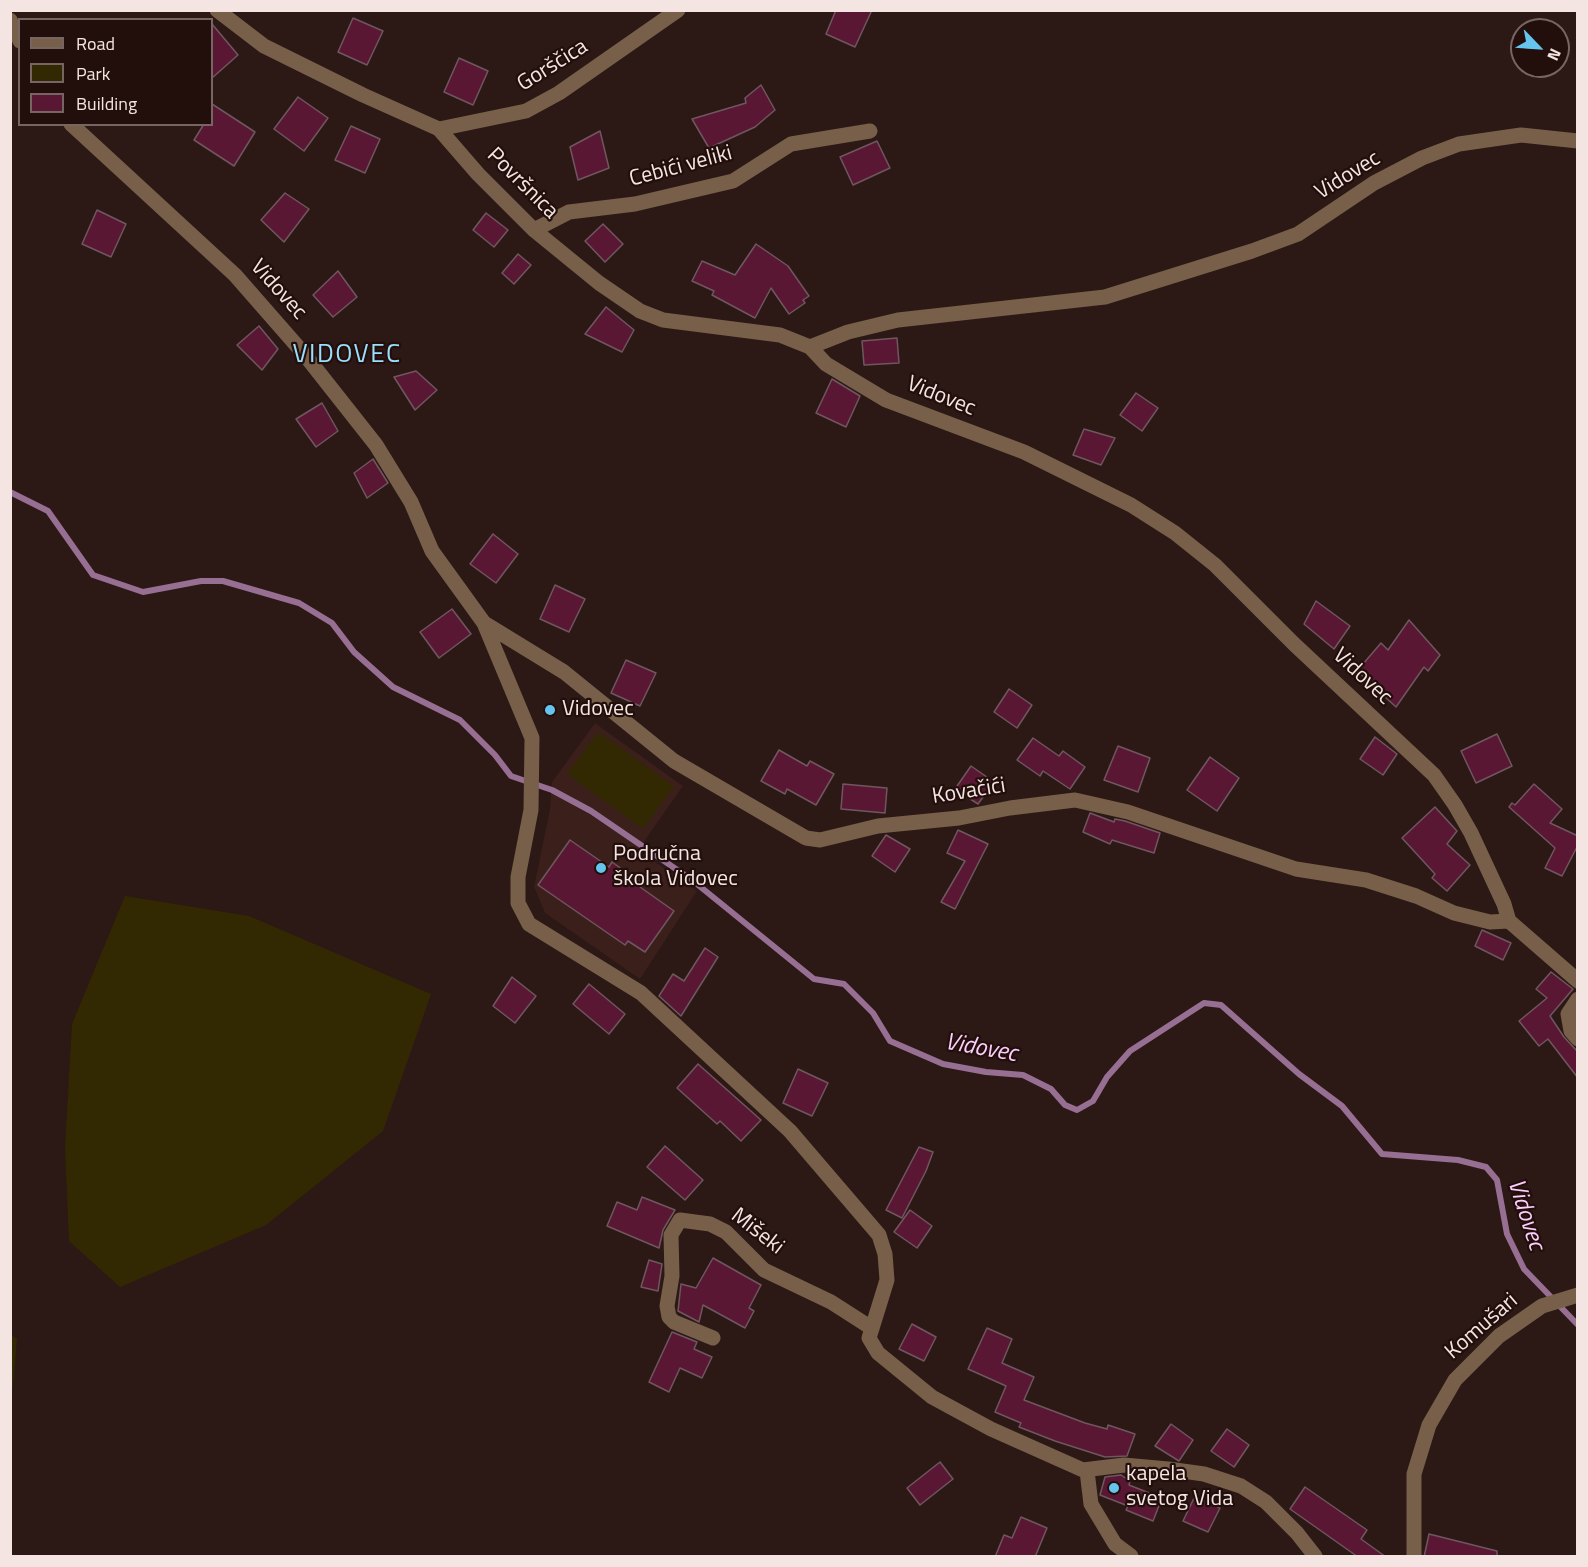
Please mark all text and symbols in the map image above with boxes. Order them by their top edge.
legend [18,18,213,126]
north arrow [1510,18,1570,78]
text: Road [76,30,115,57]
street label: Gorščica [513,34,593,98]
text: N [1541,45,1568,65]
text: Park [76,60,110,87]
text: Building [76,90,137,117]
street label: Cebići veliki [627,141,735,193]
street label: Površnica [481,143,563,225]
street label: Vidovec [1311,146,1385,206]
street label: Vidovec [244,255,312,325]
district label: VIDOVEC [292,340,402,372]
street label: Vidovec [903,371,979,423]
street label: Vidovec [1327,643,1397,711]
place label: Vidovec [562,697,634,723]
marker: Vidovec [543,703,557,717]
street label: Kovačići [930,773,1008,811]
place label: Područna škola Vidovec [613,842,738,894]
marker: Područna škola Vidovec [594,861,608,875]
water label: Vidovec [943,1028,1019,1070]
water label: Vidovec [1500,1176,1550,1254]
street label: Mišeki [725,1203,789,1261]
street label: Komušari [1440,1288,1524,1366]
place label: kapela svetog Vida [1126,1462,1233,1514]
marker: kapela svetog Vida [1107,1481,1121,1495]

